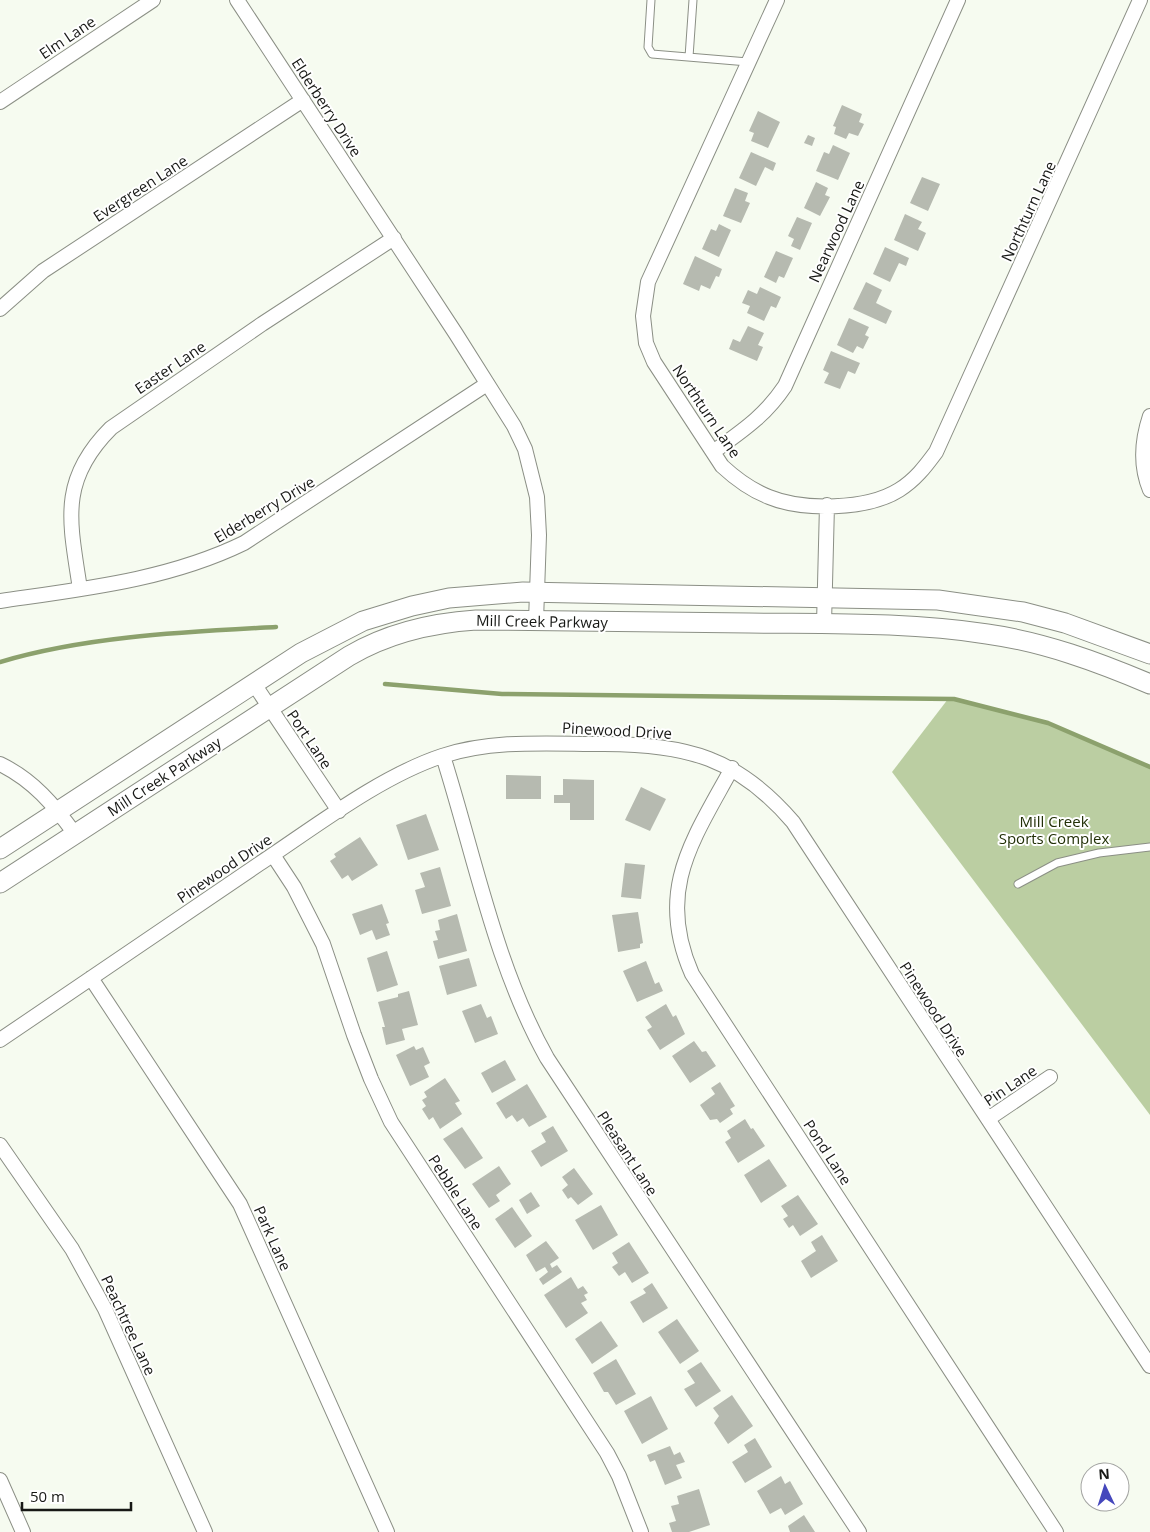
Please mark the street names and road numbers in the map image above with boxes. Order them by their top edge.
street label: Elm Lane [35,11,99,63]
street label: Elderberry Drive [288,54,366,160]
street label: Evergreen Lane [89,150,191,226]
street label: Northturn Lane [996,158,1060,264]
street label: Nearwood Lane [804,177,868,285]
street label: Easter Lane [131,336,209,398]
street label: Northturn Lane [668,360,746,462]
street label: Elderberry Drive [210,471,318,547]
street label: Mill Creek Parkway [476,610,609,632]
street label: Port Lane [283,706,337,772]
street label: Pinewood Drive [562,717,672,743]
street label: Mill Creek Parkway [103,731,225,820]
street label: Pinewood Drive [173,829,275,907]
street label: Pinewood Drive [896,957,972,1061]
street label: Pin Lane [980,1060,1040,1110]
street label: Pleasant Lane [593,1107,663,1199]
street label: Pond Lane [799,1115,857,1189]
street label: Pebble Lane [424,1151,488,1233]
street label: Park Lane [250,1202,296,1274]
street label: Peachtree Lane [97,1272,161,1378]

